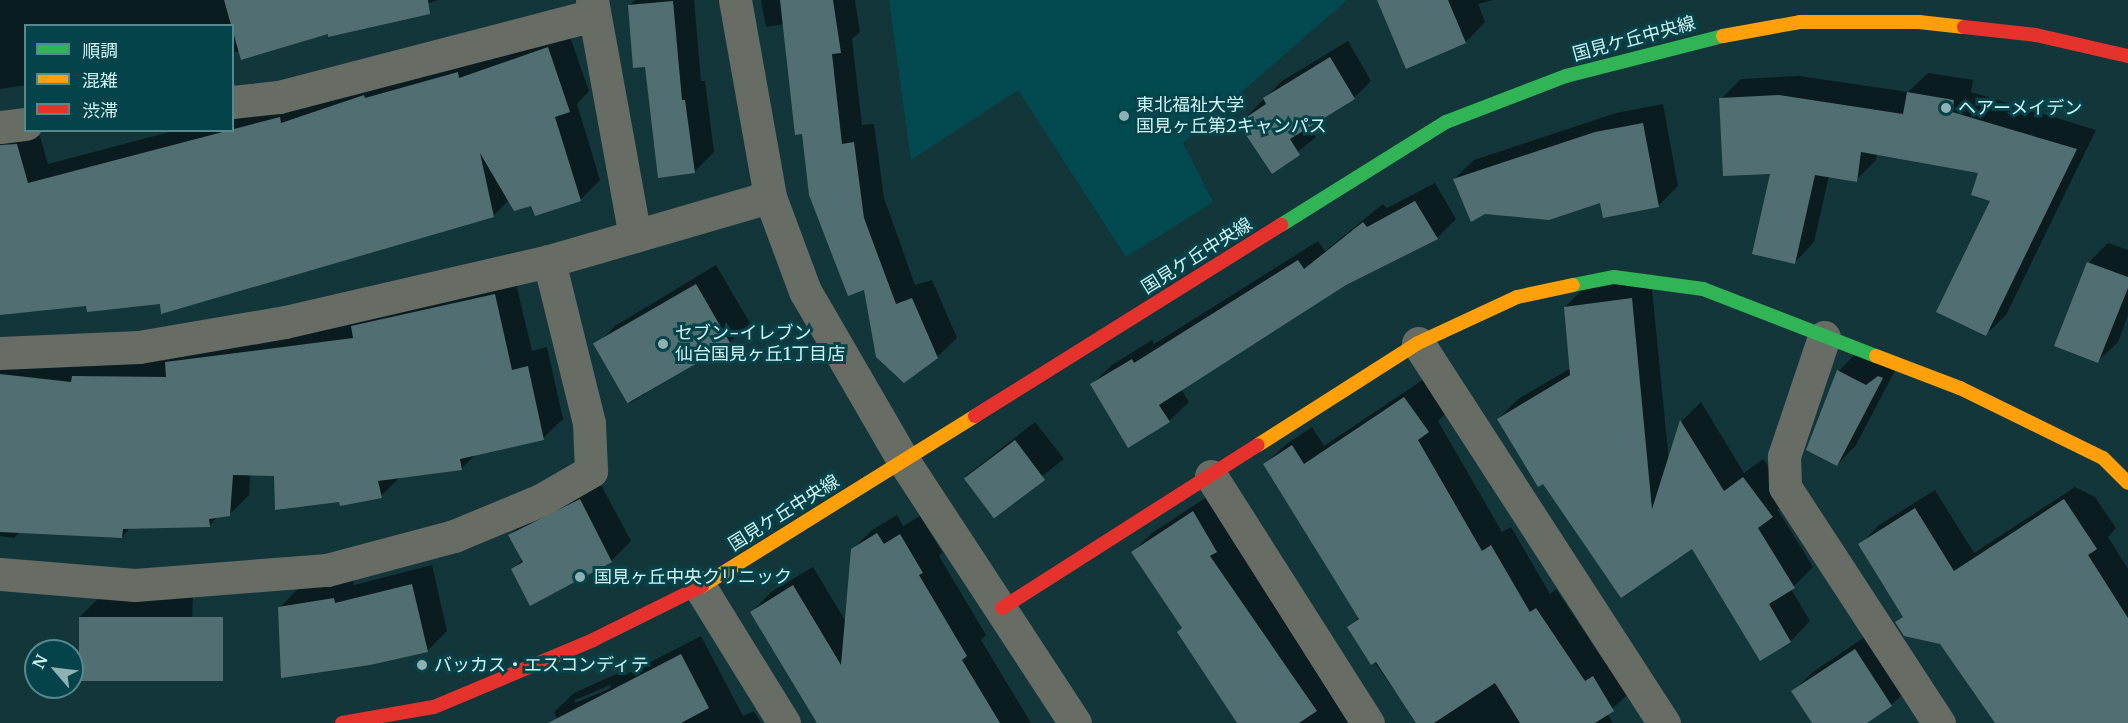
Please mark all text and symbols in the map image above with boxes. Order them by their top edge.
street label: 国見ケ丘中央線 [1570,12,1698,66]
legend [24,24,234,132]
text: 順調 [82,39,118,62]
text: 混雑 [82,69,118,92]
place label: 東北福祉大学 国見ヶ丘第2キャンパス [1136,95,1327,138]
place label: ヘアーメイデン [1958,97,2083,119]
text: 渋滞 [82,99,118,122]
marker: ヘアーメイデン [1939,101,1953,115]
marker: 東北福祉大学 国見ヶ丘第2キャンパス [1117,109,1131,123]
street label: 国見ケ丘中央線 [1138,213,1256,299]
place label: セブン-イレブン 仙台国見ヶ丘1丁目店 [675,323,845,366]
marker: セブン-イレブン 仙台国見ヶ丘1丁目店 [656,337,670,351]
street label: 国見ケ丘中央線 [725,470,843,556]
place label: 国見ヶ丘中央クリニック [594,566,792,588]
marker: 国見ヶ丘中央クリニック [571,568,589,586]
north arrow [24,639,84,699]
text: N [28,651,52,672]
place label: バッカス・エスコンディテ [434,654,650,676]
marker: バッカス・エスコンディテ [415,658,429,672]

